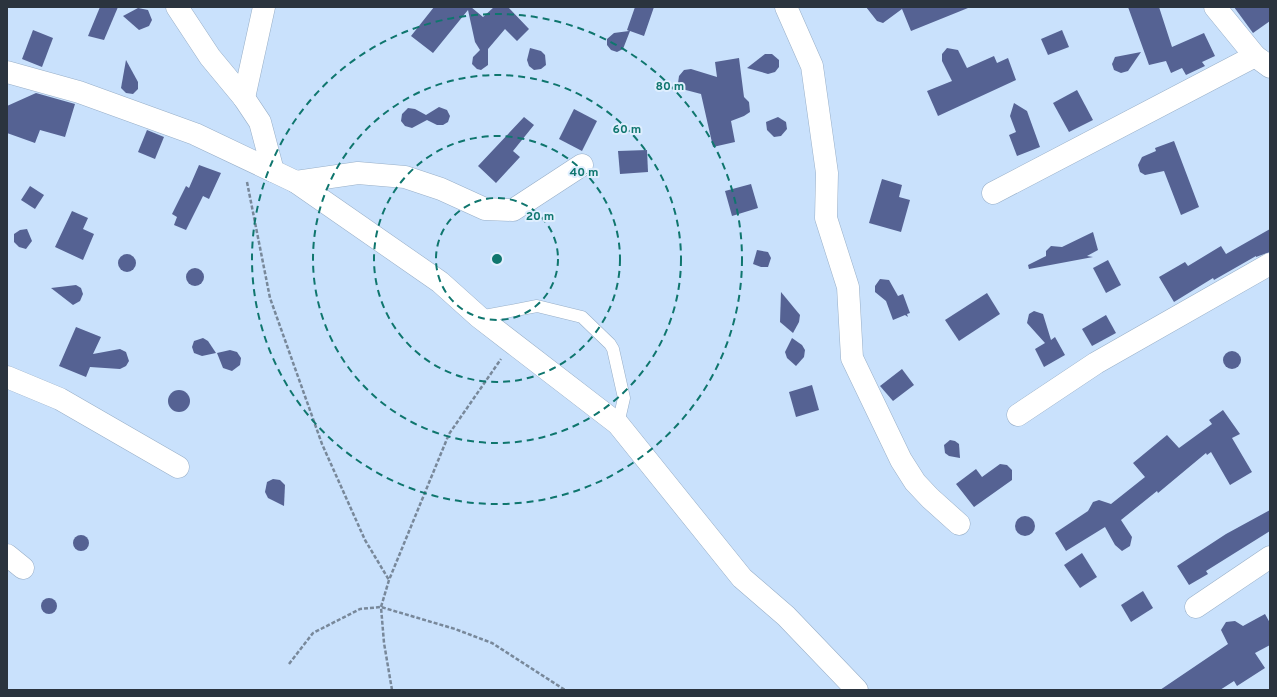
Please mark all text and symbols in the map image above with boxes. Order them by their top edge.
text: 80 m [656,79,684,95]
text: 60 m [613,122,641,138]
text: 40 m [569,165,599,181]
text: 20 m [526,209,554,225]
centre of rings [490,252,504,266]

